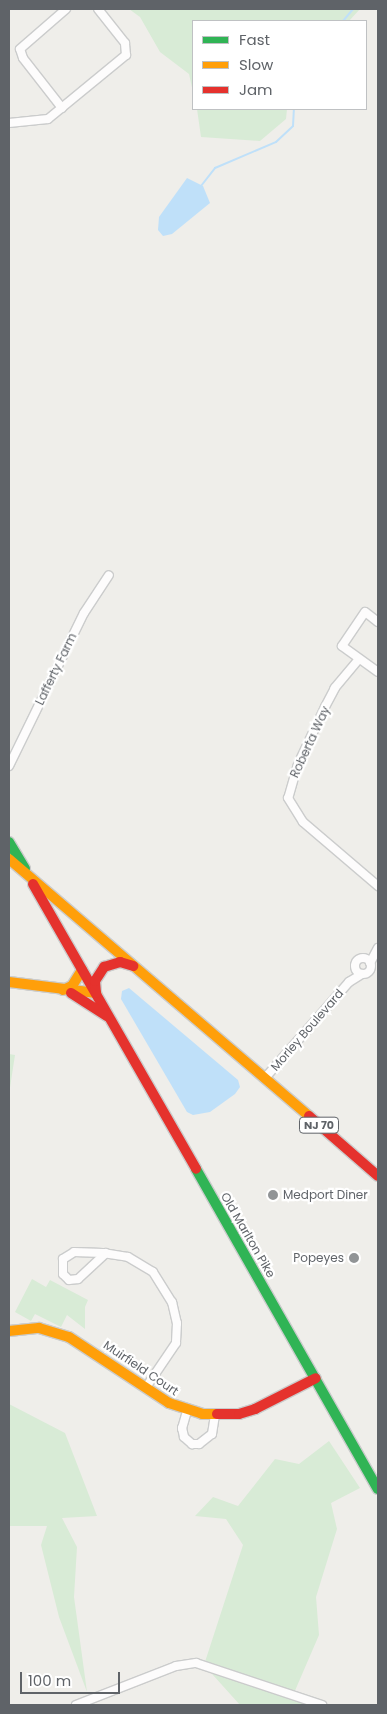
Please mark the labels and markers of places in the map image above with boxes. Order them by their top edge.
place label: Medport Diner [283,1188,368,1202]
marker: Medport Diner [267,1189,279,1201]
place label: Popeyes [293,1251,344,1265]
marker: Popeyes [348,1252,360,1264]

